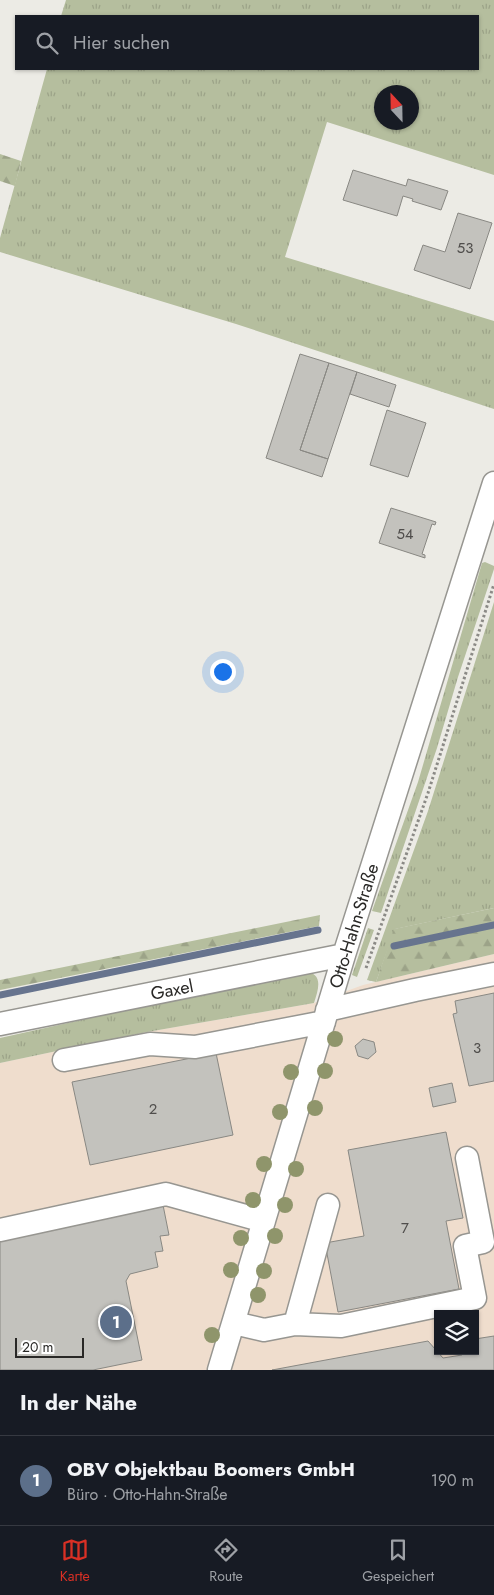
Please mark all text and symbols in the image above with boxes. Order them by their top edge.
search box [15,15,479,70]
icon: search [33,29,61,57]
text: Hier suchen [73,29,170,56]
north arrow [374,85,419,130]
house number: 53 [457,237,473,259]
house number: 54 [396,523,414,545]
your location [210,659,236,685]
street label: Otto-Hahn-Straße [323,860,385,992]
street label: Gaxel [148,973,196,1007]
house number: 3 [473,1037,481,1059]
house number: 2 [149,1098,157,1120]
house number: 7 [401,1217,409,1239]
pin: 1 [100,1303,132,1341]
map controls [434,1310,479,1355]
button: layers [434,1310,479,1355]
scale bar [15,1335,84,1358]
text: 20 m [22,1337,54,1357]
text: In der Nähe [20,1388,137,1418]
text: OBV Objektbau Boomers GmbH [67,1456,355,1483]
text: 1 [32,1469,40,1492]
text: 190 m [431,1469,474,1492]
text: Büro · Otto-Hahn-Straße [67,1483,228,1506]
tab: Karte [60,1536,90,1586]
tab: Route [209,1536,243,1586]
tab: Gespeichert [362,1536,434,1586]

